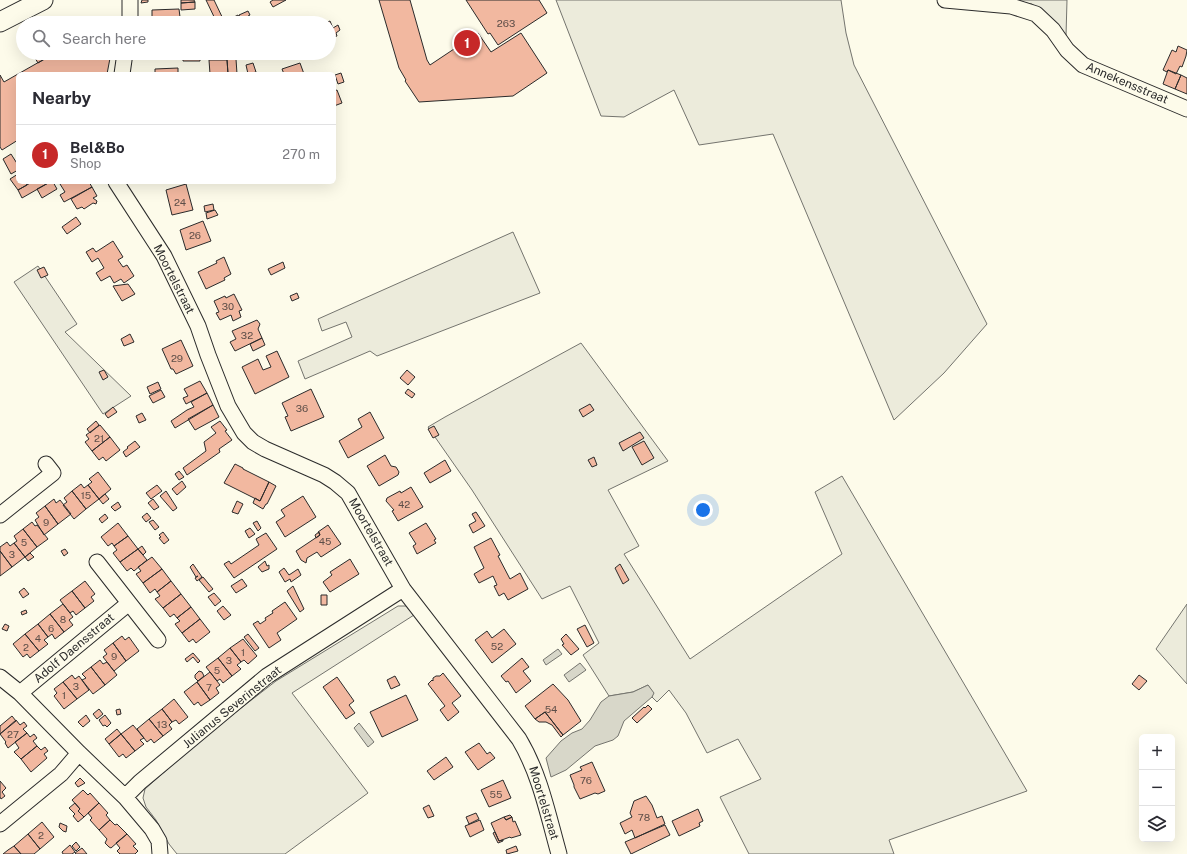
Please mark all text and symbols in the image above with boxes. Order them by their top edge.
search box [16,16,336,60]
house number: 263 [497,17,515,29]
icon: search [30,27,52,49]
pin: 1 [454,28,480,58]
text: Search here [62,30,146,47]
street label: Annekensstraat [1084,59,1171,107]
text: Nearby [32,88,91,108]
text: Bel&Bo [70,139,125,156]
text: 1 [42,147,48,162]
text: 270 m [282,147,320,162]
text: Shop [70,156,101,171]
house number: 24 [174,196,186,208]
house number: 26 [189,229,201,241]
street label: Moortelstraat [150,242,198,316]
house number: 30 [222,300,234,312]
house number: 32 [241,329,253,341]
house number: 29 [171,352,183,364]
house number: 36 [296,402,308,414]
house number: 21 [94,432,104,444]
house number: 15 [81,489,91,501]
street label: Moortelstraat [346,496,396,569]
house number: 42 [398,498,410,510]
your location [693,500,713,520]
house number: 9 [43,516,49,528]
house number: 45 [319,535,331,547]
house number: 5 [21,536,27,548]
house number: 3 [9,548,15,560]
street label: Adolf Daensstraat [31,610,117,686]
house number: 8 [60,613,66,625]
house number: 6 [48,622,54,634]
house number: 4 [35,632,41,644]
house number: 52 [491,640,503,652]
house number: 2 [23,641,29,653]
house number: 1 [241,646,245,658]
house number: 9 [111,650,117,662]
house number: 3 [226,654,232,666]
street label: Julianus Severinstraat [180,663,284,751]
house number: 5 [214,664,220,676]
house number: 3 [73,680,79,692]
house number: 7 [206,681,212,693]
house number: 1 [62,689,66,701]
house number: 54 [545,703,557,715]
house number: 13 [157,718,167,730]
house number: 27 [7,728,19,740]
map controls [1139,734,1175,842]
button: + [1139,734,1175,770]
street label: Moortelstraat [526,765,562,842]
button: − [1139,770,1175,806]
house number: 76 [580,774,592,786]
house number: 55 [490,788,502,800]
button: layers [1139,806,1175,842]
house number: 78 [638,811,650,823]
house number: 2 [38,829,44,841]

